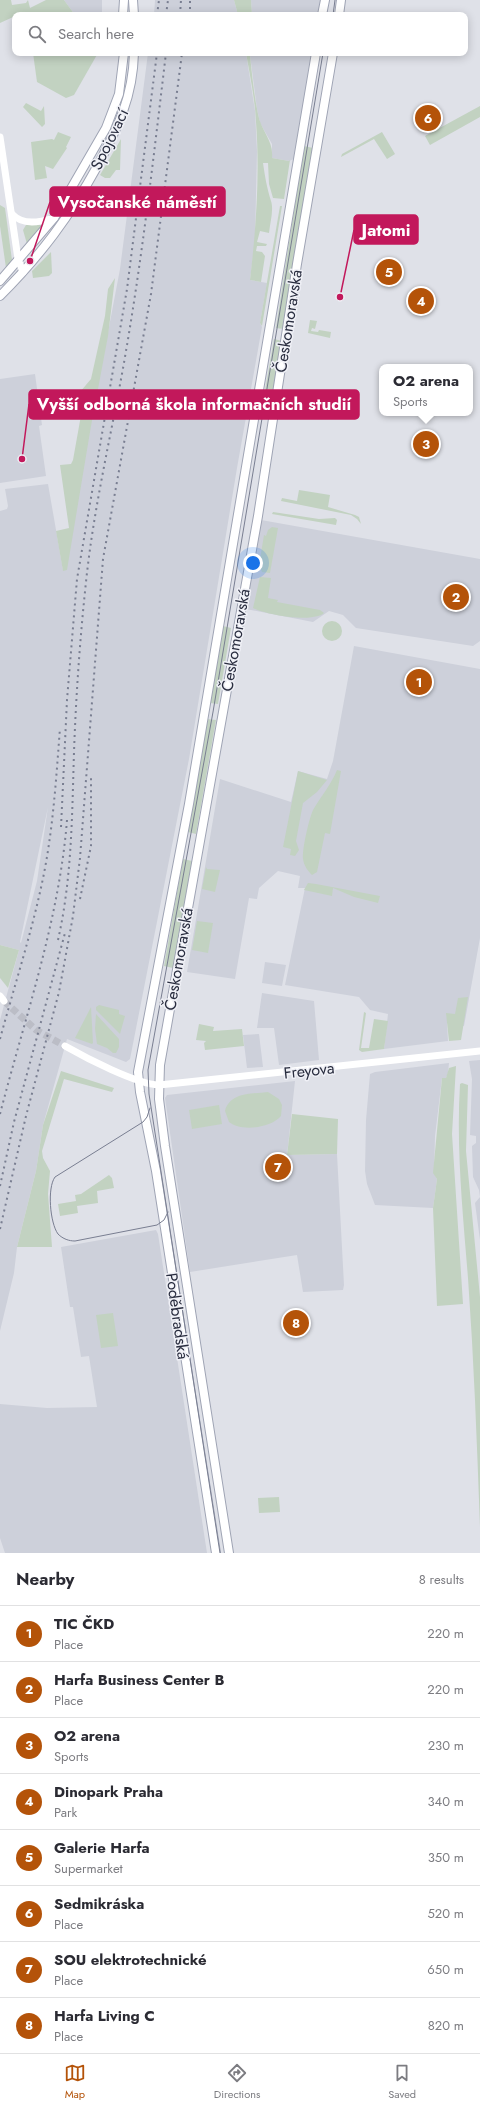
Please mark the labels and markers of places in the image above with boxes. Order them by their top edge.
pin: 6 [415,103,441,133]
callout: Vysočanské náměstí [50,187,225,216]
callout: Jatomi [354,215,418,244]
pin: 5 [376,257,402,287]
pin: 4 [408,286,434,316]
callout: Vyšší odborná škola informačních studií [29,390,359,419]
pin: 3 [413,429,439,459]
pin: 2 [443,582,469,612]
pin: 1 [406,667,432,697]
pin: 7 [265,1152,291,1182]
pin: 8 [283,1308,309,1338]

